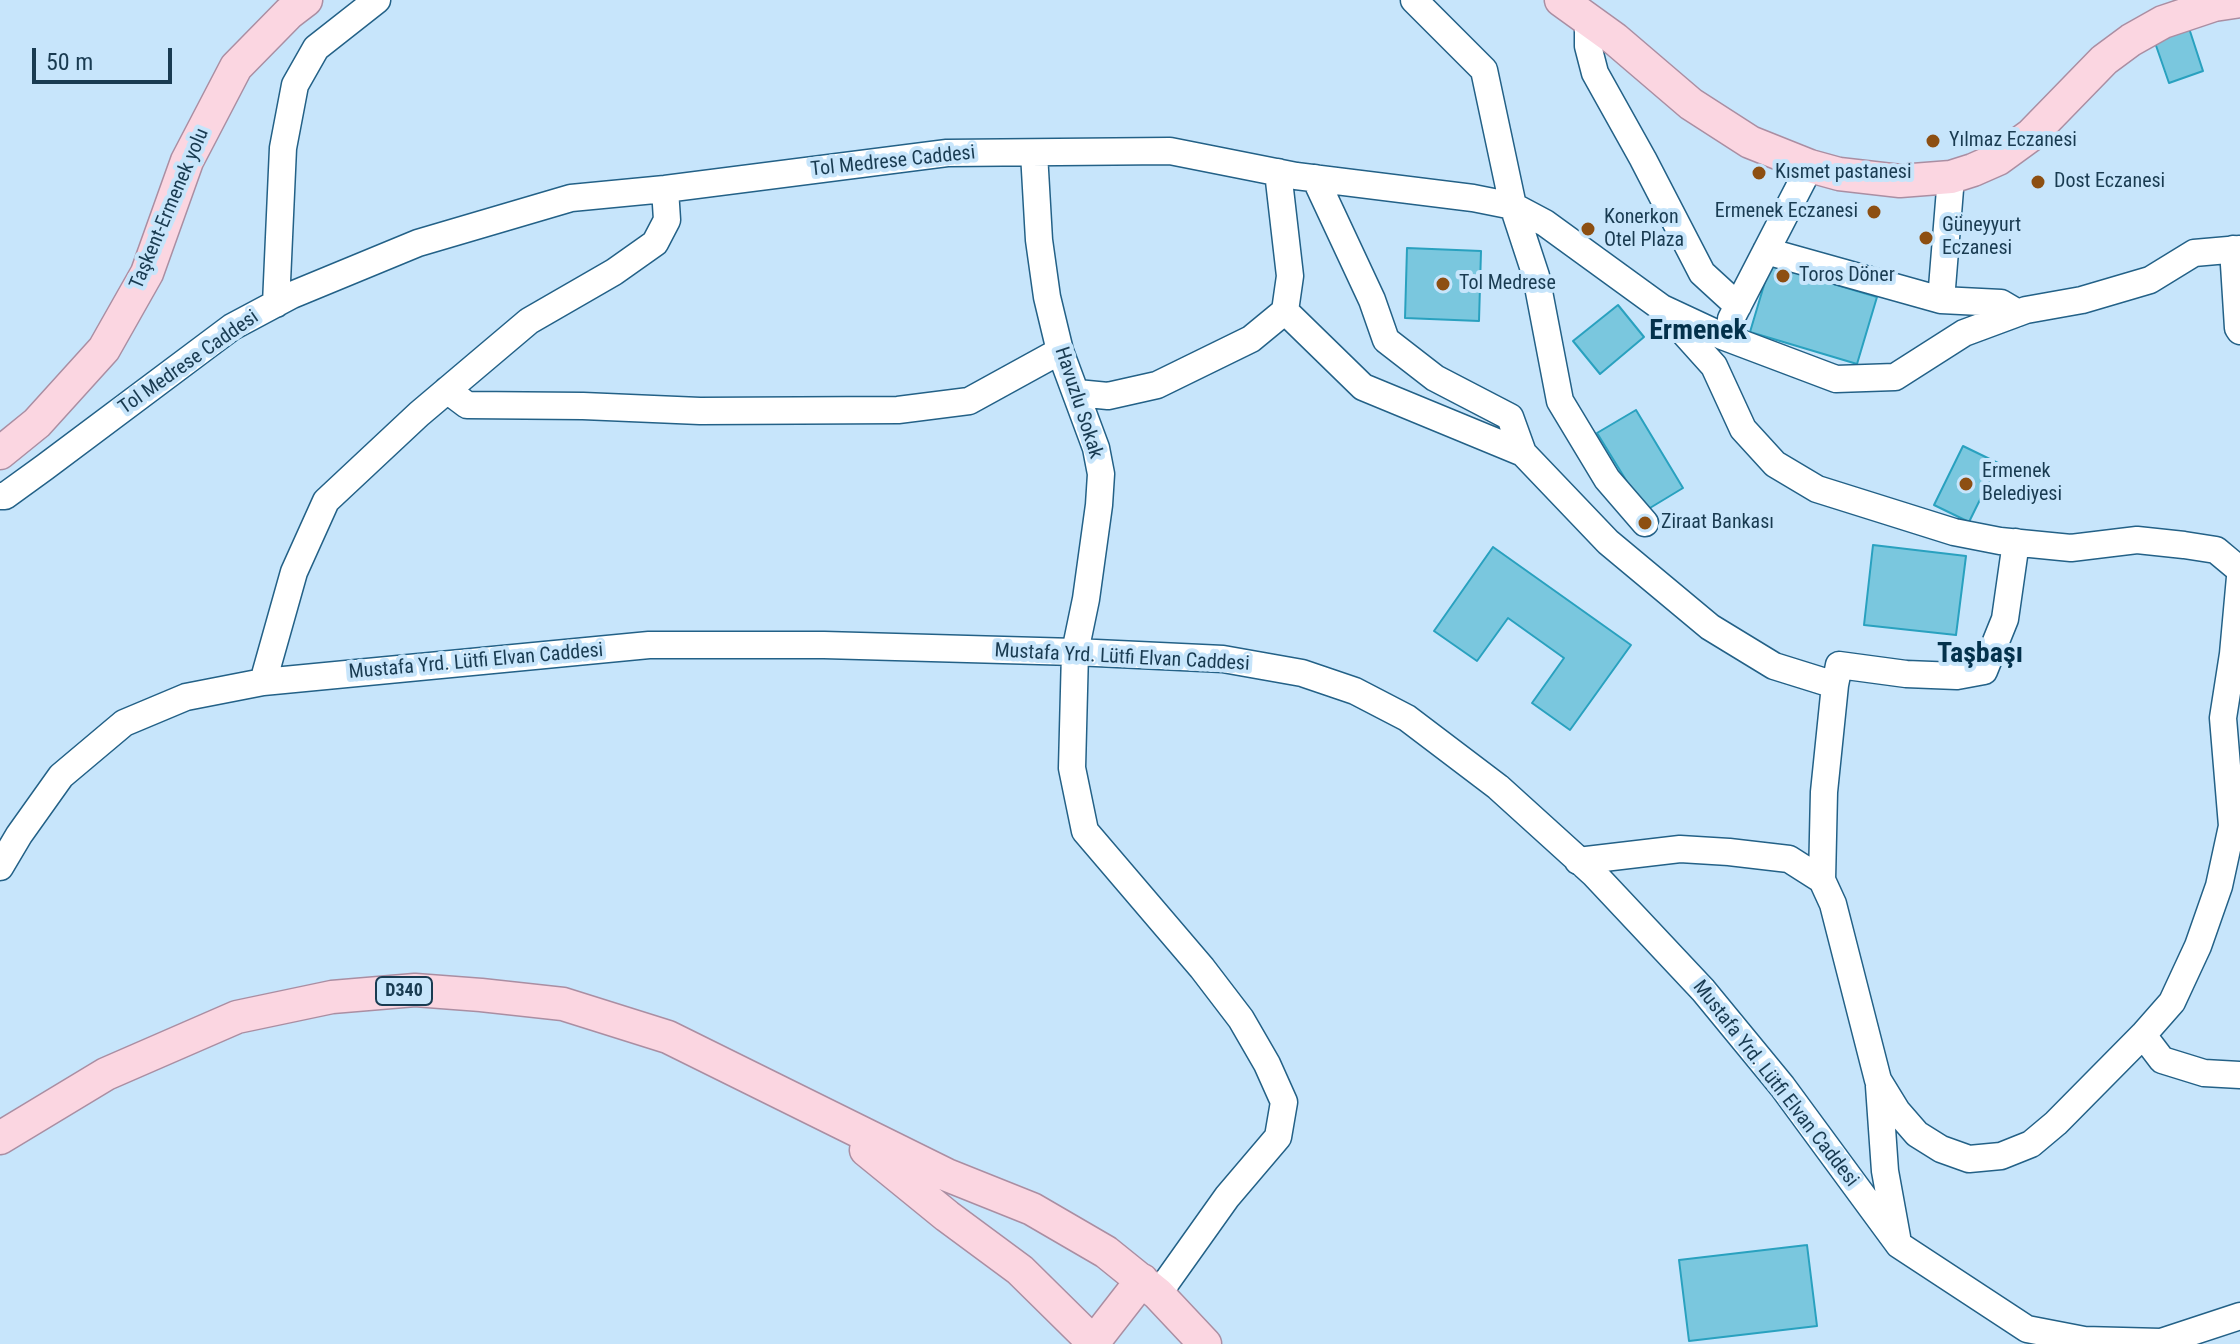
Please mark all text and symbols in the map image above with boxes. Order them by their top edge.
scale bar [36,32,176,82]
text: 50 m [46,48,93,76]
street label: Taşkent-Ermenek yolu [125,125,215,293]
place label: Yılmaz Eczanesi [1949,129,2077,153]
marker: Yılmaz Eczanesi [1924,132,1942,150]
street label: Tol Medrese Caddesi [810,141,976,183]
place label: Kısmet pastanesi [1775,161,1912,185]
marker: Kısmet pastanesi [1750,164,1768,182]
place label: Dost Eczanesi [2054,170,2165,194]
marker: Dost Eczanesi [2029,173,2047,191]
place label: Ermenek Eczanesi [1715,200,1858,224]
marker: Ermenek Eczanesi [1865,203,1883,221]
place label: Konerkon Otel Plaza [1604,206,1684,253]
place label: Güneyyurt Eczanesi [1942,214,2021,261]
marker: Konerkon Otel Plaza [1579,220,1597,238]
marker: Güneyyurt Eczanesi [1917,229,1935,247]
place label: Toros Döner [1799,264,1895,288]
marker: Toros Döner [1774,267,1792,285]
place label: Tol Medrese [1459,272,1556,296]
marker: Tol Medrese [1434,275,1452,293]
street label: Tol Medrese Caddesi [114,306,264,420]
district label: Ermenek [1649,315,1747,349]
street label: Havuzlu Sokak [1049,344,1107,462]
place label: Ermenek Belediyesi [1982,460,2062,507]
marker: Ermenek Belediyesi [1957,475,1975,493]
place label: Ziraat Bankası [1661,511,1774,535]
marker: Ziraat Bankası [1636,514,1654,532]
district label: Taşbaşı [1937,638,2023,672]
street label: Mustafa Yrd. Lütfi Elvan Caddesi [348,639,604,685]
street label: Mustafa Yrd. Lütfi Elvan Caddesi [994,639,1250,677]
street label: Mustafa Yrd. Lütfi Elvan Caddesi [1687,976,1863,1192]
road number: D340 [376,977,432,1005]

